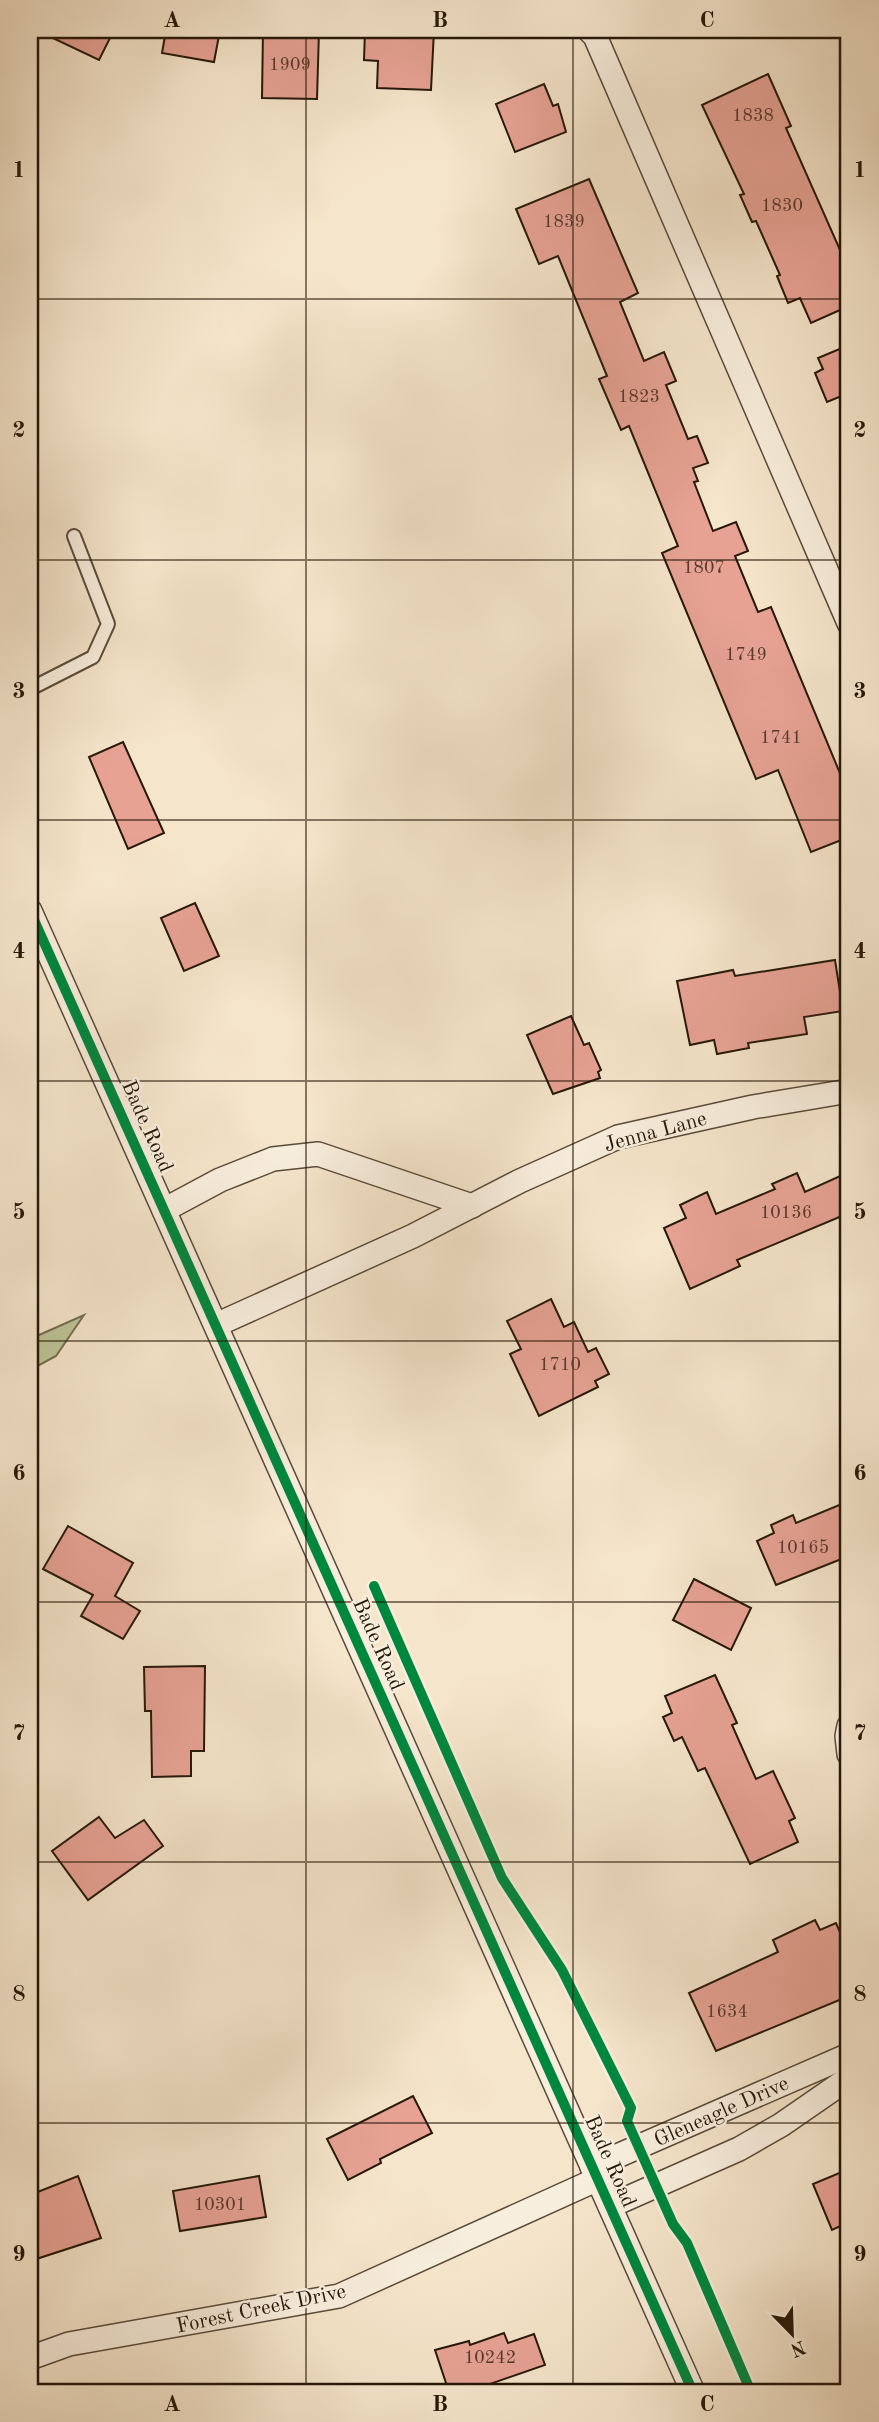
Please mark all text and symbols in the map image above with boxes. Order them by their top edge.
text: A [163,9,181,32]
text: B [432,9,448,32]
text: C [699,9,715,32]
house number: 1909 [269,56,311,74]
house number: 1838 [732,107,774,125]
text: 1 [12,159,26,182]
text: 1 [853,159,867,182]
house number: 1830 [761,197,803,215]
house number: 1839 [543,213,585,231]
house number: 1823 [618,388,660,406]
text: 2 [12,419,26,442]
text: 2 [853,419,867,442]
house number: 1807 [683,559,725,577]
house number: 1749 [725,646,767,664]
text: 3 [12,680,26,703]
text: 3 [853,680,867,703]
house number: 1741 [760,729,802,747]
text: 4 [12,940,26,963]
text: 4 [853,940,867,963]
street label: Bade Road [117,1078,176,1176]
street label: Jenna Lane [602,1109,709,1156]
text: 5 [12,1201,26,1224]
text: 5 [853,1201,867,1224]
house number: 10136 [760,1204,812,1222]
house number: 1710 [539,1356,581,1374]
text: 6 [12,1462,26,1485]
text: 6 [853,1462,867,1485]
house number: 10165 [777,1539,829,1557]
street label: Bade Road [348,1596,407,1694]
text: 7 [12,1722,26,1745]
text: 7 [853,1722,867,1745]
text: 8 [12,1983,26,2006]
text: 8 [853,1983,867,2006]
house number: 1634 [706,2003,748,2021]
street label: Gleneagle Drive [651,2073,792,2151]
street label: Bade Road [580,2113,639,2211]
house number: 10301 [194,2196,246,2214]
text: 9 [12,2243,26,2266]
text: 9 [853,2243,867,2266]
street label: Forest Creek Drive [175,2281,348,2338]
north arrow [756,2300,826,2370]
text: N [787,2336,808,2359]
house number: 10242 [464,2349,516,2367]
text: A [163,2393,181,2416]
text: B [432,2393,448,2416]
text: C [699,2393,715,2416]

